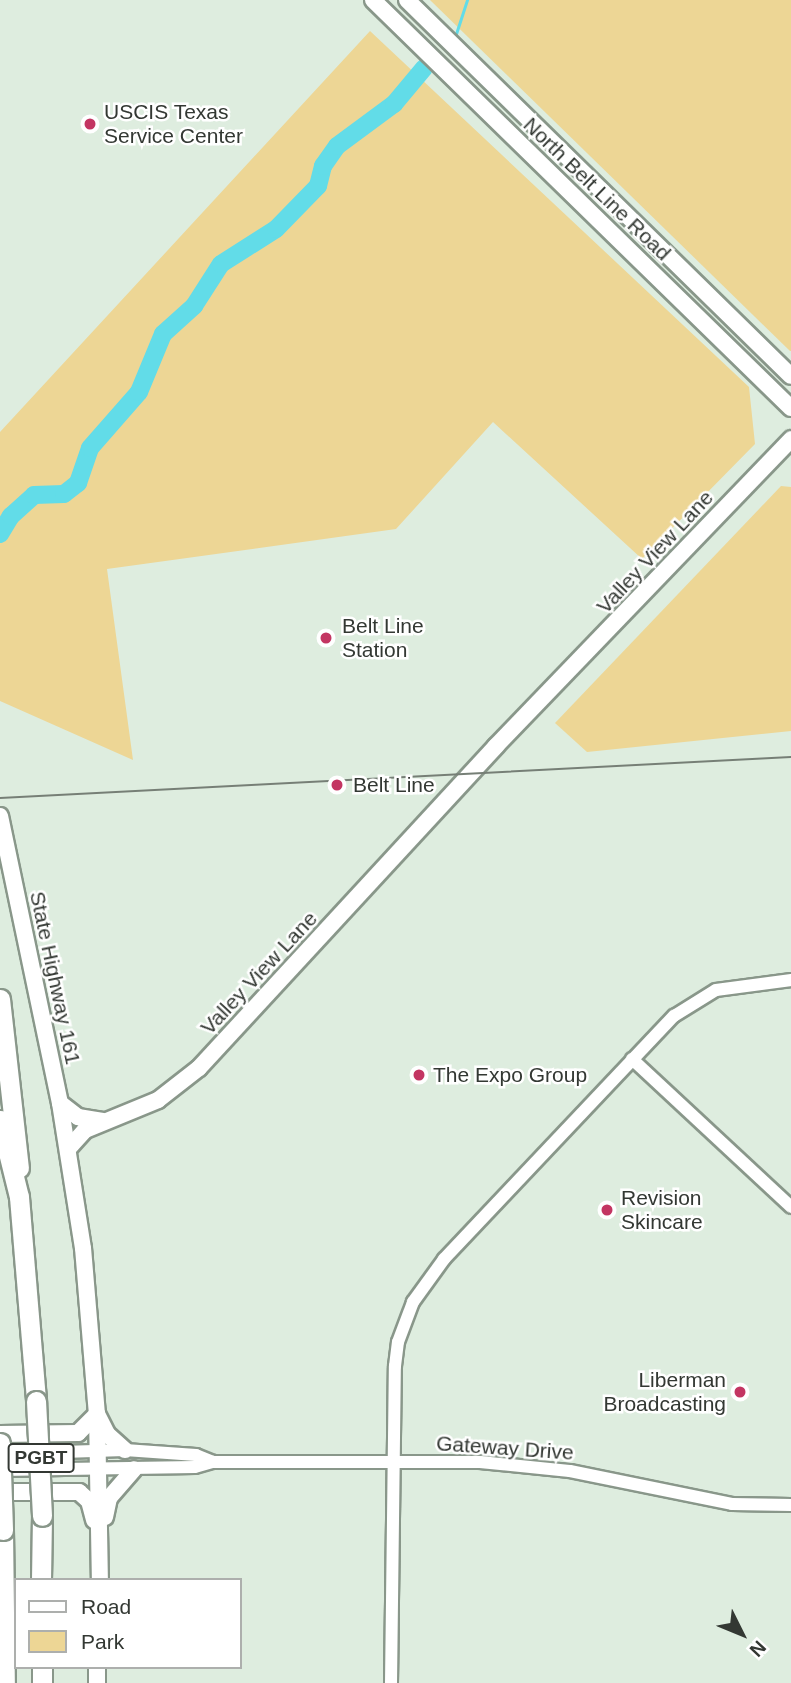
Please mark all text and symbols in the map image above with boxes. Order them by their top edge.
place label: USCIS Texas Service Center [104,99,243,149]
street label: North Belt Line Road [518,112,676,266]
marker: USCIS Texas Service Center [82,116,98,132]
street label: Valley View Lane [592,485,718,619]
place label: Belt Line Station [342,613,424,663]
marker: Belt Line Station [316,628,336,648]
place label: Belt Line [353,772,435,798]
marker: Belt Line [327,775,347,795]
street label: State Highway 161 [24,889,86,1067]
street label: Valley View Lane [196,906,322,1040]
place label: The Expo Group [433,1062,587,1088]
marker: The Expo Group [411,1067,427,1083]
place label: Revision Skincare [621,1185,703,1235]
marker: Revision Skincare [599,1202,615,1218]
place label: Liberman Broadcasting [603,1367,726,1417]
marker: Liberman Broadcasting [732,1384,748,1400]
street label: Gateway Drive [435,1431,575,1465]
road number: PGBT [6,1442,76,1474]
legend [14,1578,242,1669]
text: Road [81,1595,131,1618]
north arrow [707,1599,777,1669]
text: Park [81,1630,124,1653]
text: N [745,1636,770,1661]

